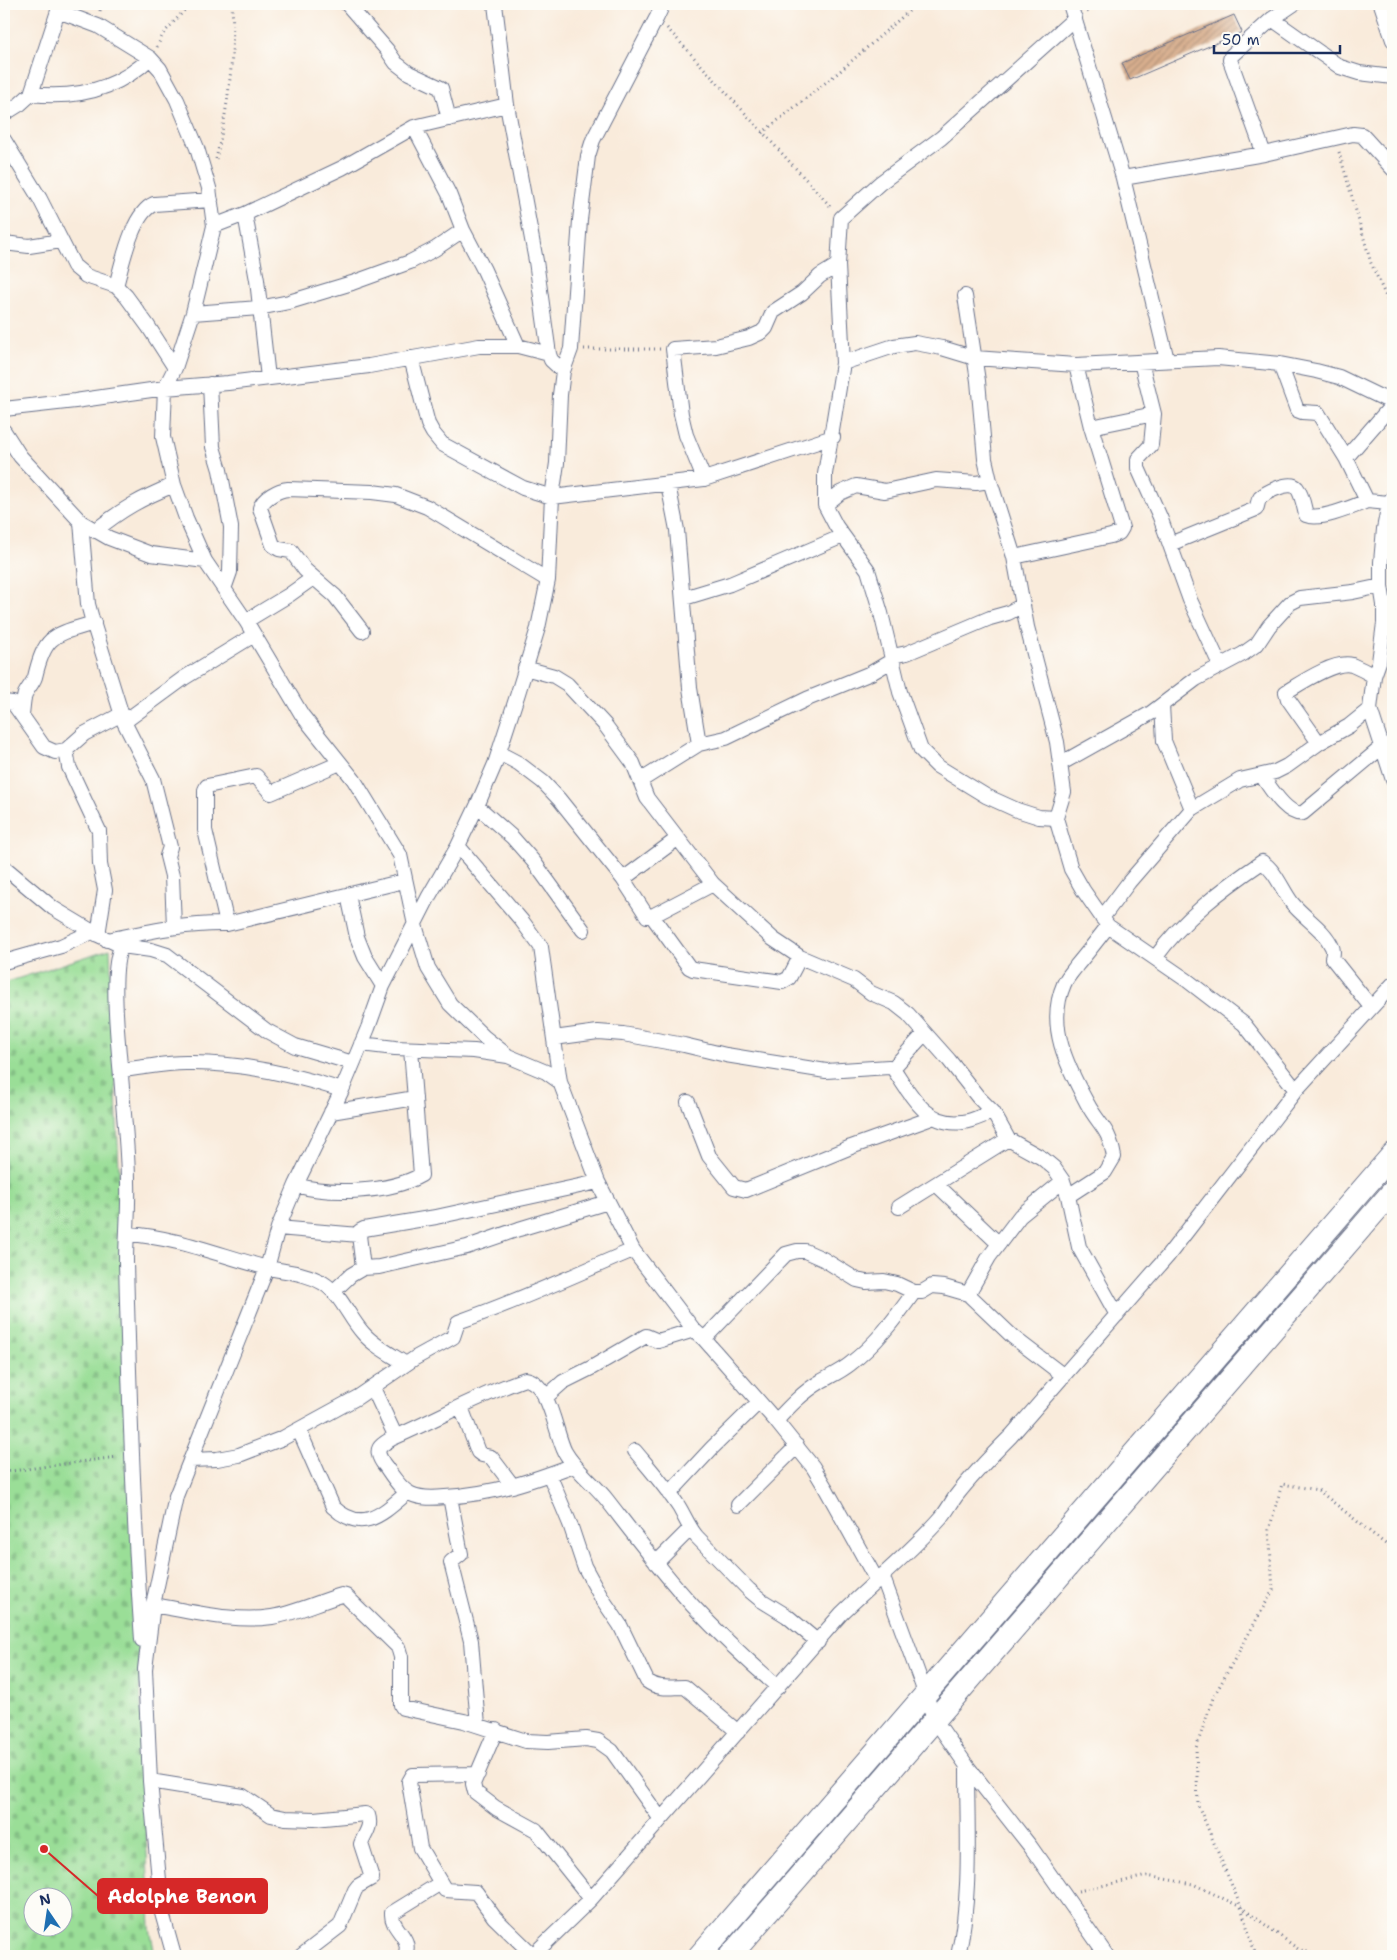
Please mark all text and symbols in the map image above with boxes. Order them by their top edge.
scale bar [1214,22,1341,54]
text: 50 m [1222,30,1260,50]
callout: Adolphe Benon [98,1879,267,1913]
text: Adolphe Benon [108,1884,257,1909]
north arrow [22,1888,72,1938]
text: N [38,1889,53,1909]

